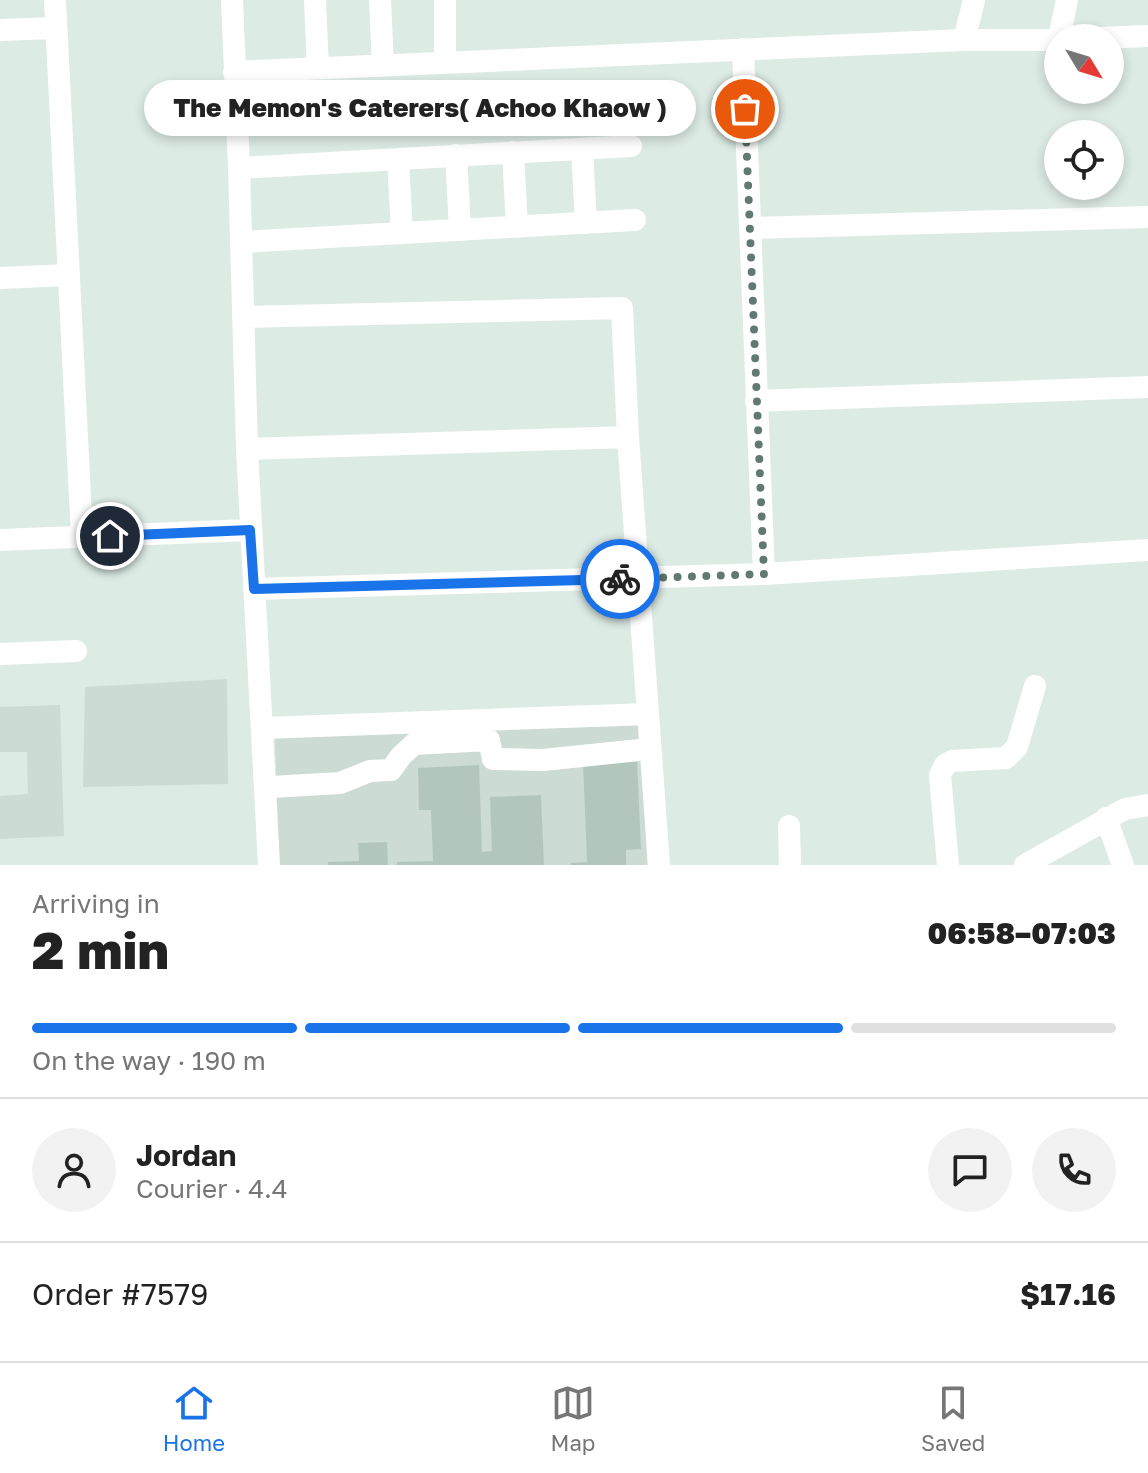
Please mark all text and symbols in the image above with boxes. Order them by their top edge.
north arrow [1044,24,1124,104]
map controls [1044,24,1124,200]
pin [711,75,779,143]
callout: The Memon's Caterers( Achoo Khaow ) [145,81,697,137]
icon: bag [723,87,767,131]
text: The Memon's Caterers( Achoo Khaow ) [173,92,667,123]
button: locate [1044,120,1124,200]
pin [76,502,144,570]
icon: home [88,514,132,558]
courier [580,539,660,619]
icon: bike [598,557,642,601]
text: Arriving in [32,888,160,919]
text: 06:58–07:03 [927,915,1116,951]
text: 2 min [32,918,169,980]
text: On the way · 190 m [32,1045,266,1076]
button: person [32,1128,116,1212]
button: chat [928,1128,1012,1212]
button: phone [1032,1128,1116,1212]
text: Jordan [136,1137,236,1173]
text: Courier · 4.4 [136,1173,288,1204]
text: Order #7579 [32,1276,208,1312]
text: $17.16 [1020,1276,1116,1312]
tab: Home [163,1381,225,1456]
tab: Map [551,1381,595,1456]
tab: Saved [921,1381,985,1456]

